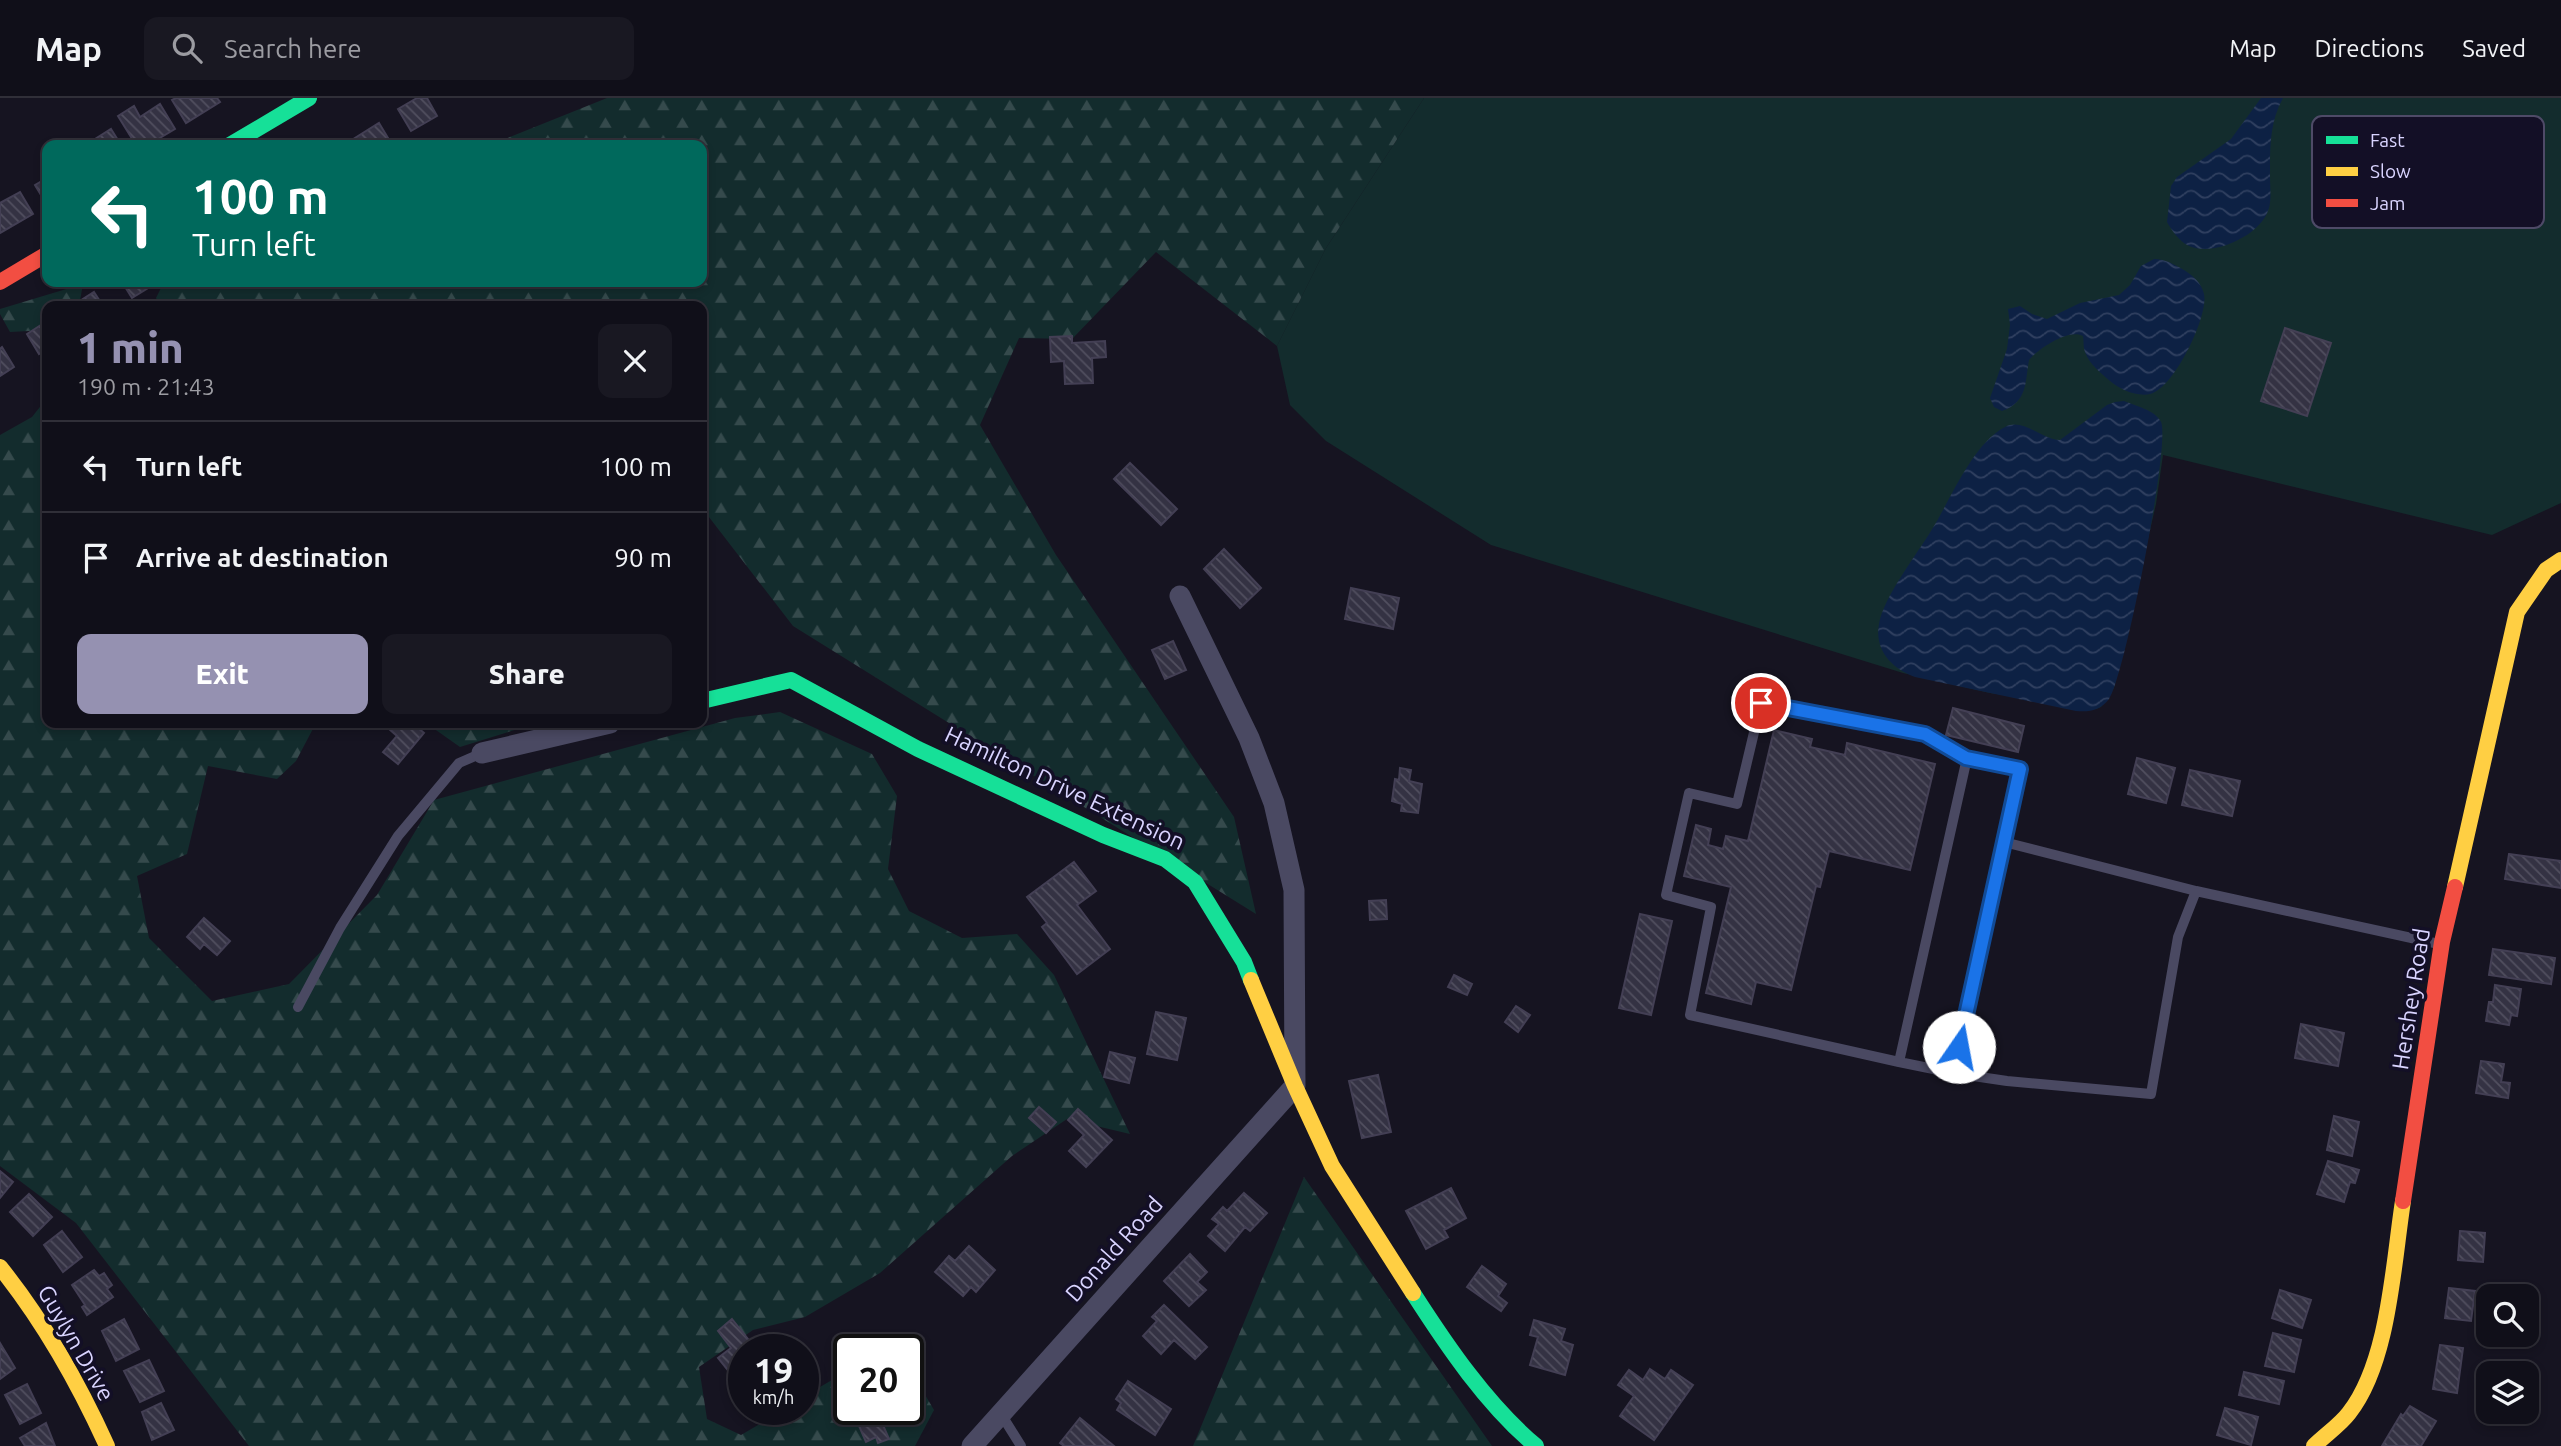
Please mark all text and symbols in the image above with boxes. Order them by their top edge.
search box [144,17,634,80]
icon: search [168,29,206,67]
text: Map [35,30,102,67]
text: Search here [224,34,362,63]
text: Map [2229,35,2276,62]
text: Directions [2314,35,2424,62]
text: Saved [2462,35,2526,62]
legend [2312,116,2544,228]
text: Fast [2370,129,2405,151]
text: Slow [2370,160,2411,182]
icon: left [77,168,168,259]
text: 100 m [192,168,329,223]
text: Jam [2370,192,2406,214]
text: Turn left [192,226,316,262]
text: 1 min [77,324,184,371]
button: close [598,324,672,398]
text: 190 m · 21:43 [77,374,215,399]
icon: left [77,448,115,486]
text: Turn left [136,452,242,481]
text: 100 m [600,452,672,481]
icon: arrive [77,539,115,577]
text: Arrive at destination [136,543,389,572]
text: 90 m [614,543,672,572]
button: Exit [77,634,368,714]
button: Share [382,634,672,714]
pin [1731,673,1791,733]
icon: arrive [1742,684,1780,722]
street label: Hamilton Drive Extension [941,721,1189,854]
street label: Hershey Road [2387,927,2434,1071]
position arrow [1922,1010,1996,1084]
street label: Donald Road [1060,1191,1167,1306]
street label: Guylyn Drive [33,1281,120,1405]
map controls [2476,1284,2539,1424]
button: search [2476,1284,2539,1347]
speed limit sign: 20 [833,1334,924,1425]
text: 19 [754,1350,793,1390]
button: layers [2476,1361,2539,1424]
text: km/h [753,1387,794,1407]

